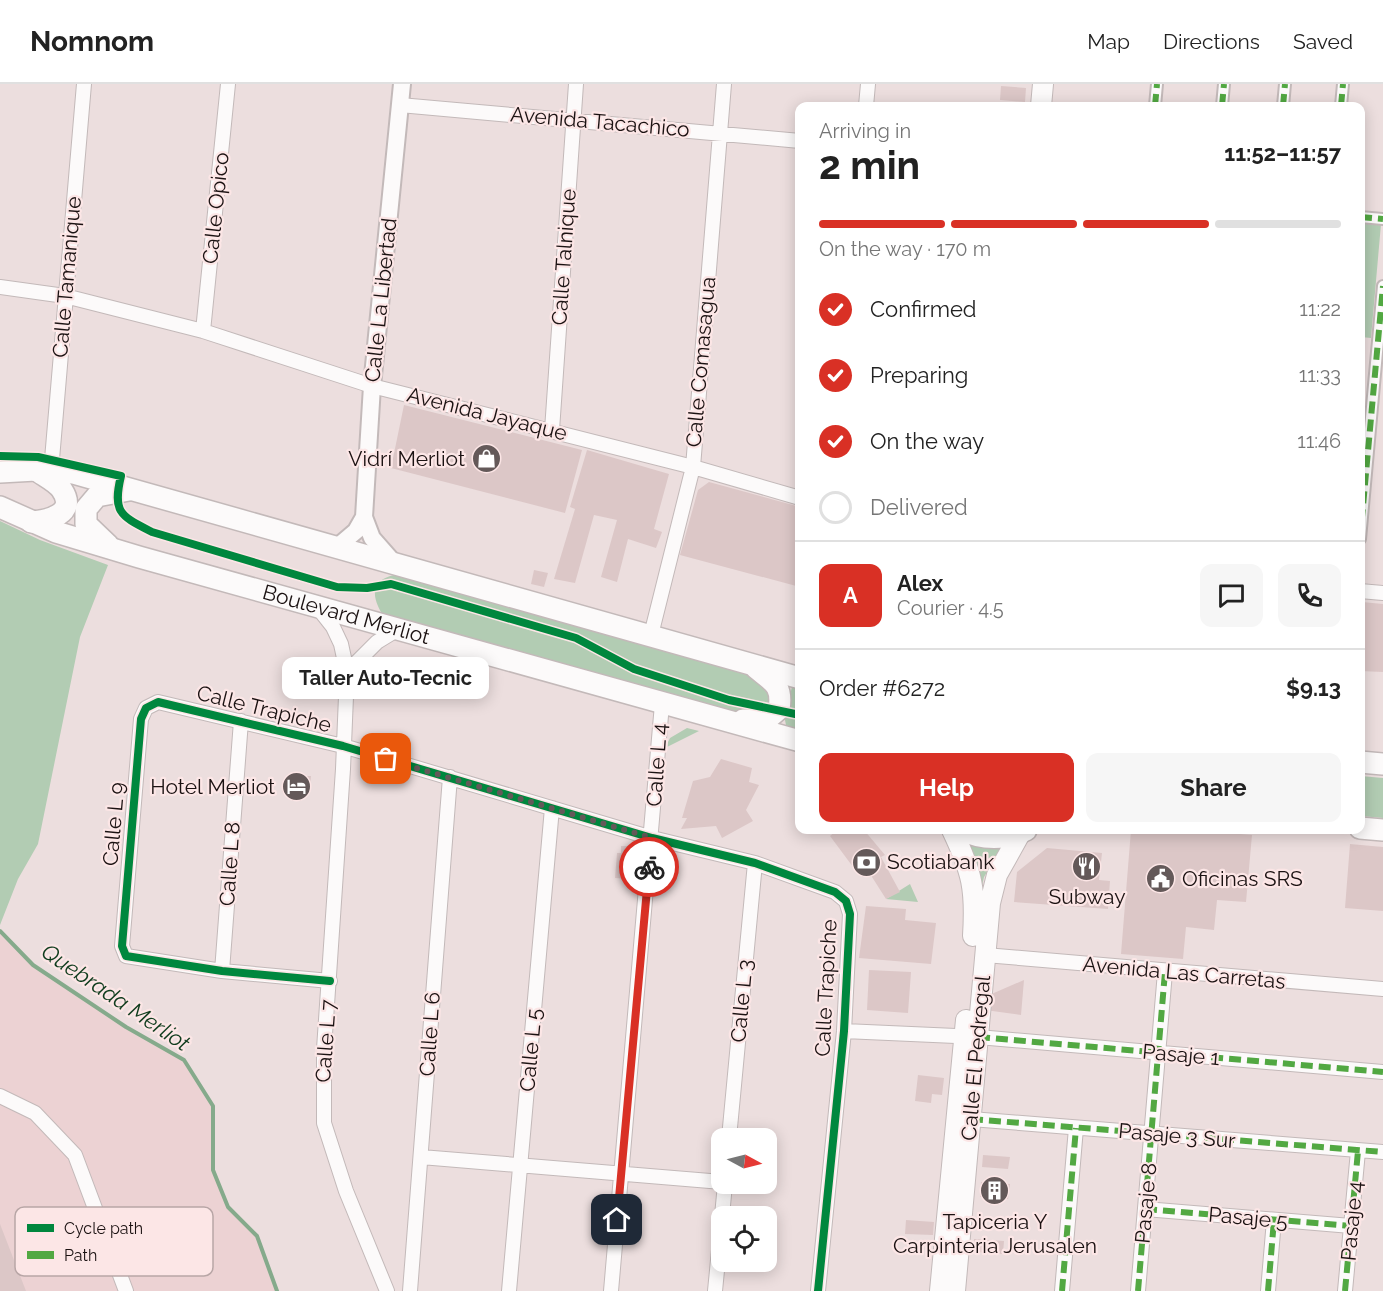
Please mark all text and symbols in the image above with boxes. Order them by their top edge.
text: Nomnom [30,25,154,58]
text: Map [1087,29,1130,54]
text: Directions [1163,29,1260,54]
text: Saved [1293,29,1353,54]
street label: Avenida Tacachico [509,101,691,142]
text: Arriving in [819,119,911,143]
text: 11:52–11:57 [1224,140,1341,166]
text: 2 min [819,142,920,188]
street label: Calle Opico [197,151,234,265]
street label: Calle Talnique [546,188,581,326]
street label: Calle Tamanique [47,195,86,359]
street label: Calle La Libertad [359,217,402,383]
text: On the way · 170 m [819,237,991,261]
street label: Calle Comasagua [681,276,720,448]
icon: check [819,293,852,326]
text: Confirmed [870,296,977,322]
text: 11:22 [1299,297,1341,321]
icon: check [819,359,852,392]
text: Preparing [870,362,968,388]
text: 11:33 [1299,363,1341,387]
street label: Avenida Jayaque [404,382,570,445]
icon: check [819,425,852,458]
text: On the way [870,428,984,454]
text: 11:46 [1297,429,1341,453]
shop icon: Vidrí Merliot [470,443,502,475]
place label: Vidrí Merliot [348,446,465,471]
text: Delivered [870,494,968,520]
button: chat [1200,564,1263,627]
button: phone [1278,564,1341,627]
text: Alex [897,570,943,596]
street label: Boulevard Merliot [260,579,433,649]
text: A [843,582,858,608]
text: Courier · 4.5 [897,596,1004,620]
callout: Taller Auto-Tecnic [282,657,490,699]
text: Taller Auto-Tecnic [299,666,472,690]
text: Order #6272 [819,675,945,701]
text: $9.13 [1286,675,1341,701]
street label: Calle Trapiche [194,680,334,737]
street label: Calle L 4 [641,722,672,807]
pin [360,733,411,784]
icon: bag [369,742,402,775]
button: Help [819,753,1074,822]
button: Share [1086,753,1341,822]
hotel icon: Hotel Merliot [280,771,312,803]
place label: Hotel Merliot [150,774,275,799]
street label: Calle L 9 [97,781,130,867]
street label: Calle L 8 [214,821,245,907]
courier [619,837,679,897]
bank icon: Scotiabank [850,846,882,878]
place label: Scotiabank [887,849,994,874]
restaurant icon: Subway [1071,850,1103,882]
icon: bike [633,851,666,884]
public building icon: Oficinas SRS [1145,863,1177,895]
place label: Oficinas SRS [1182,866,1303,891]
place label: Subway [1048,884,1126,909]
street label: Calle Trapiche [809,919,842,1057]
water label: Quebrada Merliot [37,938,196,1057]
street label: Avenida Las Carretas [1082,951,1287,994]
street label: Calle L 3 [725,958,758,1043]
street label: Calle El Pedregal [956,974,995,1142]
street label: Calle L 6 [414,991,445,1077]
street label: Calle L 7 [310,998,341,1083]
street label: Calle L 5 [514,1007,547,1093]
street label: Pasaje 1 [1141,1039,1221,1070]
street label: Pasaje 3 Sur [1117,1118,1237,1153]
north arrow [711,1128,777,1194]
map controls [711,1128,777,1272]
street label: Pasaje 8 [1130,1162,1161,1244]
building icon: Tapiceria Y Carpinteria Jerusalen [979,1175,1011,1207]
street label: Pasaje 4 [1336,1180,1367,1262]
pin [591,1194,642,1245]
street label: Pasaje 5 [1207,1202,1289,1233]
icon: home [600,1203,633,1236]
button: locate [711,1206,777,1272]
legend [15,1207,213,1276]
place label: Tapiceria Y Carpinteria Jerusalen [893,1209,1097,1258]
text: Cycle path [64,1219,143,1238]
text: Path [64,1246,97,1265]

